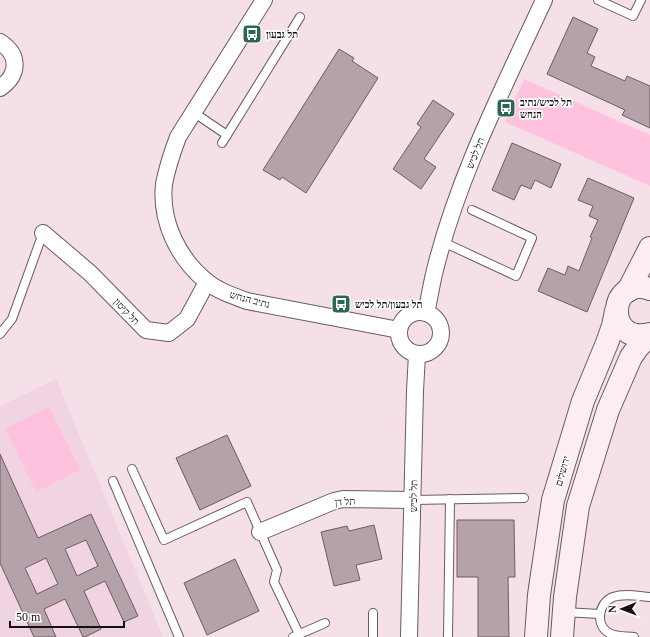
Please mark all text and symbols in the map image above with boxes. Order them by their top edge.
bus stop icon: תל גבעון [241,23,263,45]
place label: תל גבעון [266,29,298,40]
bus stop icon: תל לכיש/נתיב הנחש [495,97,517,119]
place label: תל לכיש/נתיב הנחש [520,97,572,120]
street label: תל לכיש [464,136,487,170]
street label: נתיב הנחש [229,289,271,310]
bus stop icon: תל גבעון/תל לכיש [330,293,352,315]
street label: תל קיסון [112,296,142,327]
place label: תל גבעון/תל לכיש [355,299,423,310]
street label: ירושלים [553,454,572,487]
street label: תל לכיש [408,480,419,512]
street label: תל דן [334,495,356,508]
north arrow [602,589,642,629]
scale bar [10,603,124,629]
text: N [606,605,618,613]
text: 50 m [16,610,41,624]

